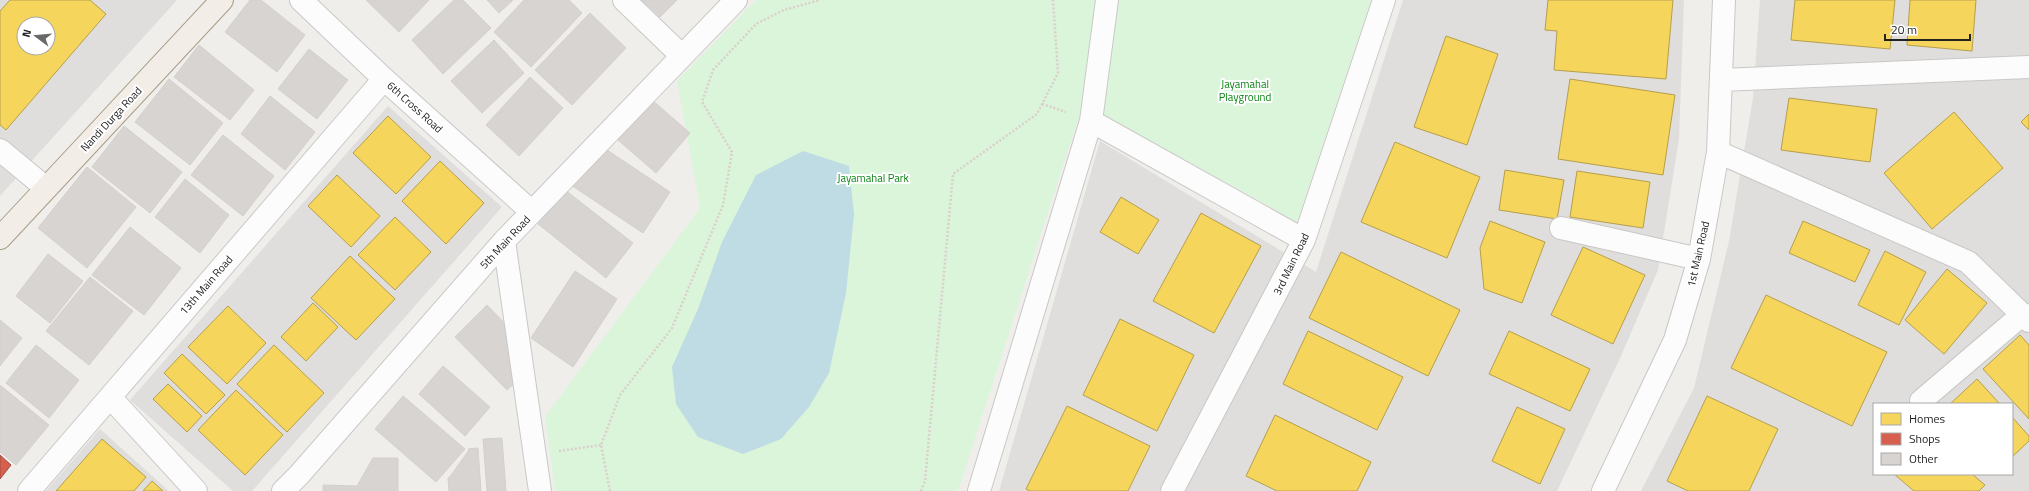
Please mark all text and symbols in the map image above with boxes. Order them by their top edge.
north arrow [16,16,56,56]
scale bar [1885,16,1970,42]
text: 20 m [1891,20,1917,39]
text: N [18,27,35,39]
park label: Jayamahal Playground [1219,76,1271,105]
street label: 6th Cross Road [384,78,447,137]
street label: Nandi Durga Road [77,83,145,155]
park label: Jayamahal Park [837,170,909,186]
street label: 5th Main Road [476,212,534,272]
street label: 1st Main Road [1683,219,1713,288]
street label: 3rd Main Road [1269,230,1313,298]
street label: 13th Main Road [176,252,236,318]
legend [1873,403,2013,475]
text: Homes [1909,409,1945,428]
text: Shops [1909,429,1941,448]
text: Other [1909,449,1938,468]

